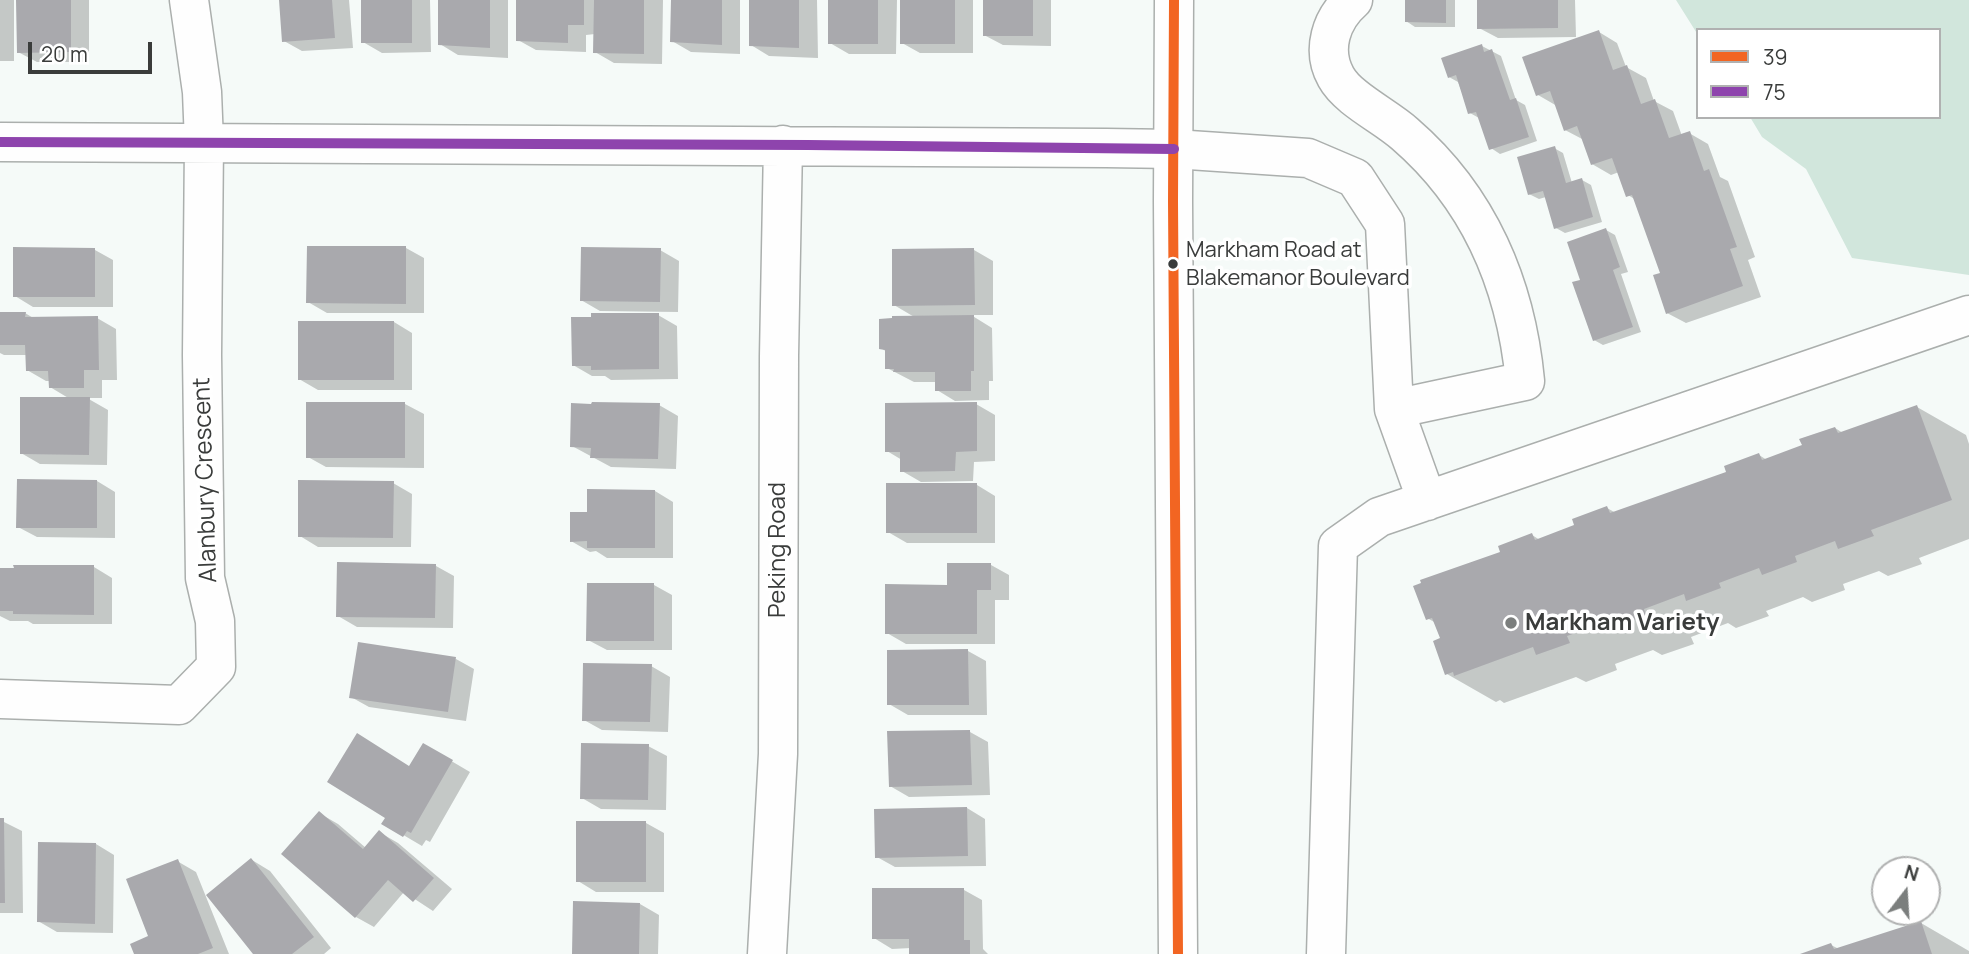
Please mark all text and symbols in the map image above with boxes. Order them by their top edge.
scale bar [32,28,156,72]
legend [1696,28,1941,119]
text: 20 m [41,40,88,68]
text: 39 [1763,43,1788,71]
text: 75 [1763,78,1786,106]
place label: Markham Road at Blakemanor Boulevard [1186,238,1410,290]
marker: Markham Road at Blakemanor Boulevard [1166,257,1180,271]
street label: Alanbury Crescent [188,377,224,583]
street label: Peking Road [764,482,792,618]
place label: Markham Variety [1525,609,1719,637]
marker: Markham Variety [1503,615,1519,631]
north arrow [1871,856,1941,926]
text: N [1901,858,1922,887]

